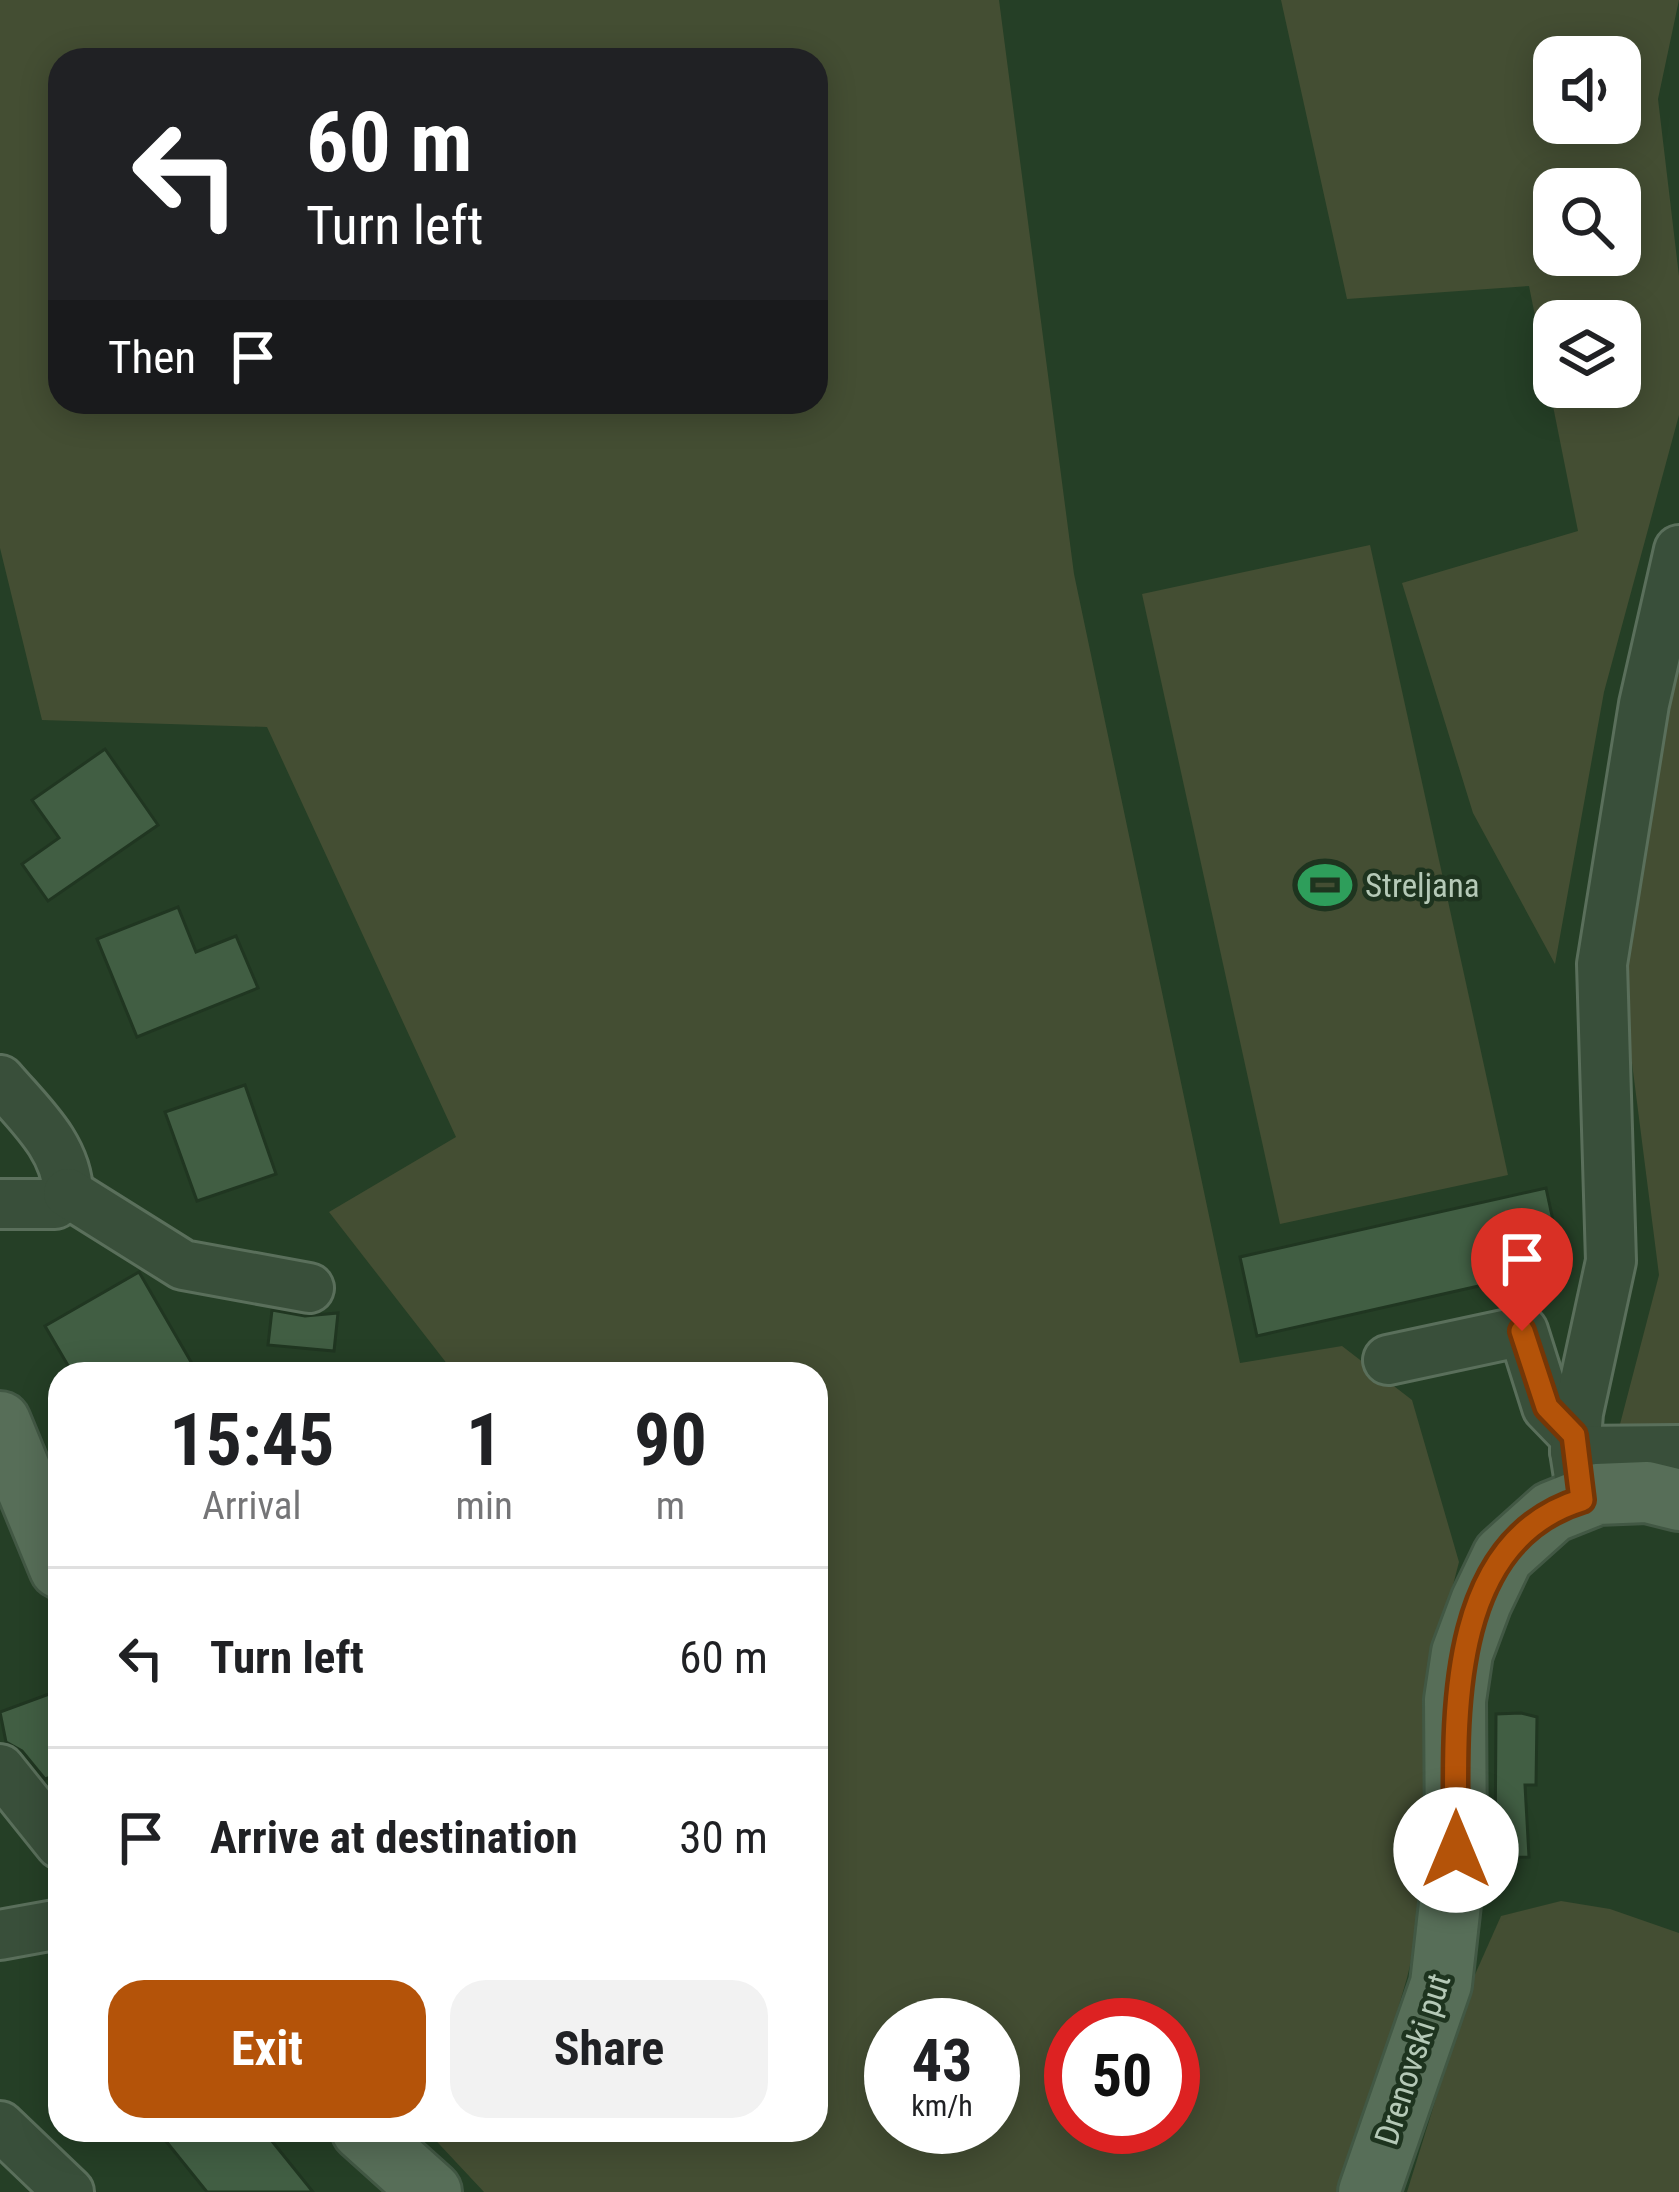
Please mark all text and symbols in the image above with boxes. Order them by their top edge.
map controls [1533,36,1641,408]
button: sound [1533,36,1641,144]
text: 60 m [306,93,473,192]
icon: left [108,96,264,252]
button: search [1533,168,1641,276]
text: Turn left [306,194,483,257]
button: layers [1533,300,1641,408]
icon: arrive [220,324,286,390]
text: Then [108,331,196,384]
sports icon: Streljana [1296,856,1354,914]
place label: Streljana [1365,866,1480,905]
pin [1471,1208,1573,1331]
icon: arrive [1489,1226,1555,1292]
text: 15:45 [169,1398,334,1483]
text: 1 [466,1398,502,1483]
text: 90 [634,1398,707,1483]
text: Arrival [202,1483,301,1529]
text: min [456,1483,513,1529]
text: m [656,1483,685,1529]
icon: left [108,1625,174,1691]
text: Turn left [210,1631,364,1684]
text: 60 m [679,1631,768,1684]
position arrow [1393,1787,1519,1913]
icon: arrive [108,1805,174,1871]
text: Arrive at destination [210,1811,578,1864]
text: 30 m [679,1811,768,1864]
street label: Drenovski put [1366,1969,1458,2150]
button: Exit [108,1980,426,2118]
button: Share [450,1980,768,2118]
speed limit sign: 50 [1044,1998,1200,2154]
text: 43 [912,2025,972,2096]
text: km/h [911,2088,973,2123]

